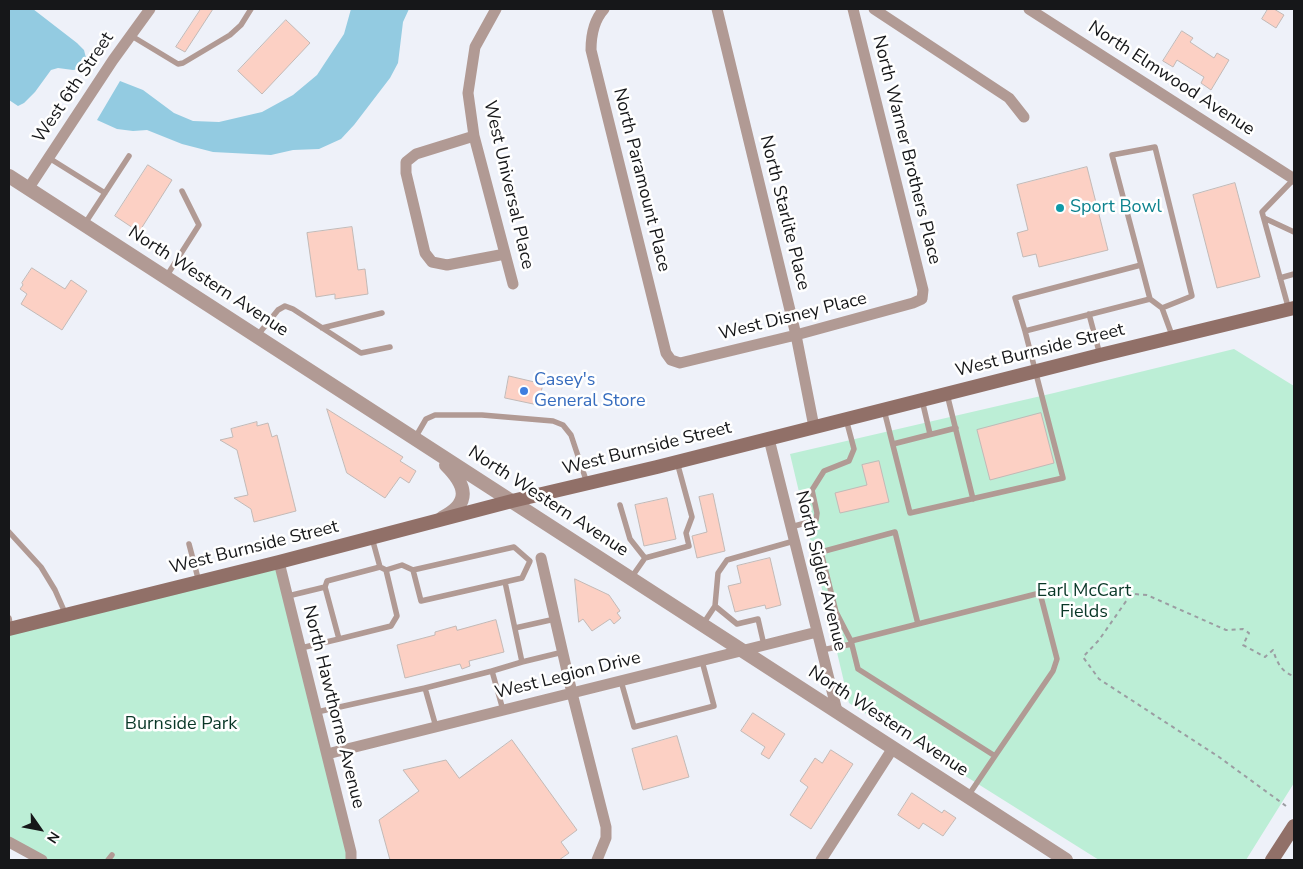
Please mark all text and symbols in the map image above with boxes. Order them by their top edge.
street label: North Elmwood Avenue [1084,17,1258,141]
street label: West 6th Street [29,29,119,147]
street label: North Warner Brothers Place [867,33,945,267]
street label: North Paramount Place [608,86,674,274]
street label: West Universal Place [478,99,538,271]
street label: North Starlite Place [754,133,814,293]
place label: Sport Bowl [1070,197,1162,219]
marker: Sport Bowl [1054,202,1066,214]
street label: North Western Avenue [124,222,292,342]
street label: West Disney Place [717,288,869,346]
street label: West Burnside Street [953,320,1127,382]
place label: Casey's General Store [534,370,645,412]
marker: Casey's General Store [518,385,530,397]
street label: West Burnside Street [560,418,734,480]
street label: North Western Avenue [464,442,632,562]
street label: North Sigler Avenue [790,489,850,653]
street label: West Burnside Street [167,517,341,579]
park label: Earl McCart Fields [1037,581,1131,624]
street label: North Hawthorne Avenue [297,603,369,811]
street label: West Legion Drive [493,647,643,705]
street label: North Western Avenue [804,662,972,782]
park label: Burnside Park [125,714,237,736]
north arrow [15,804,65,854]
text: N [42,828,64,847]

